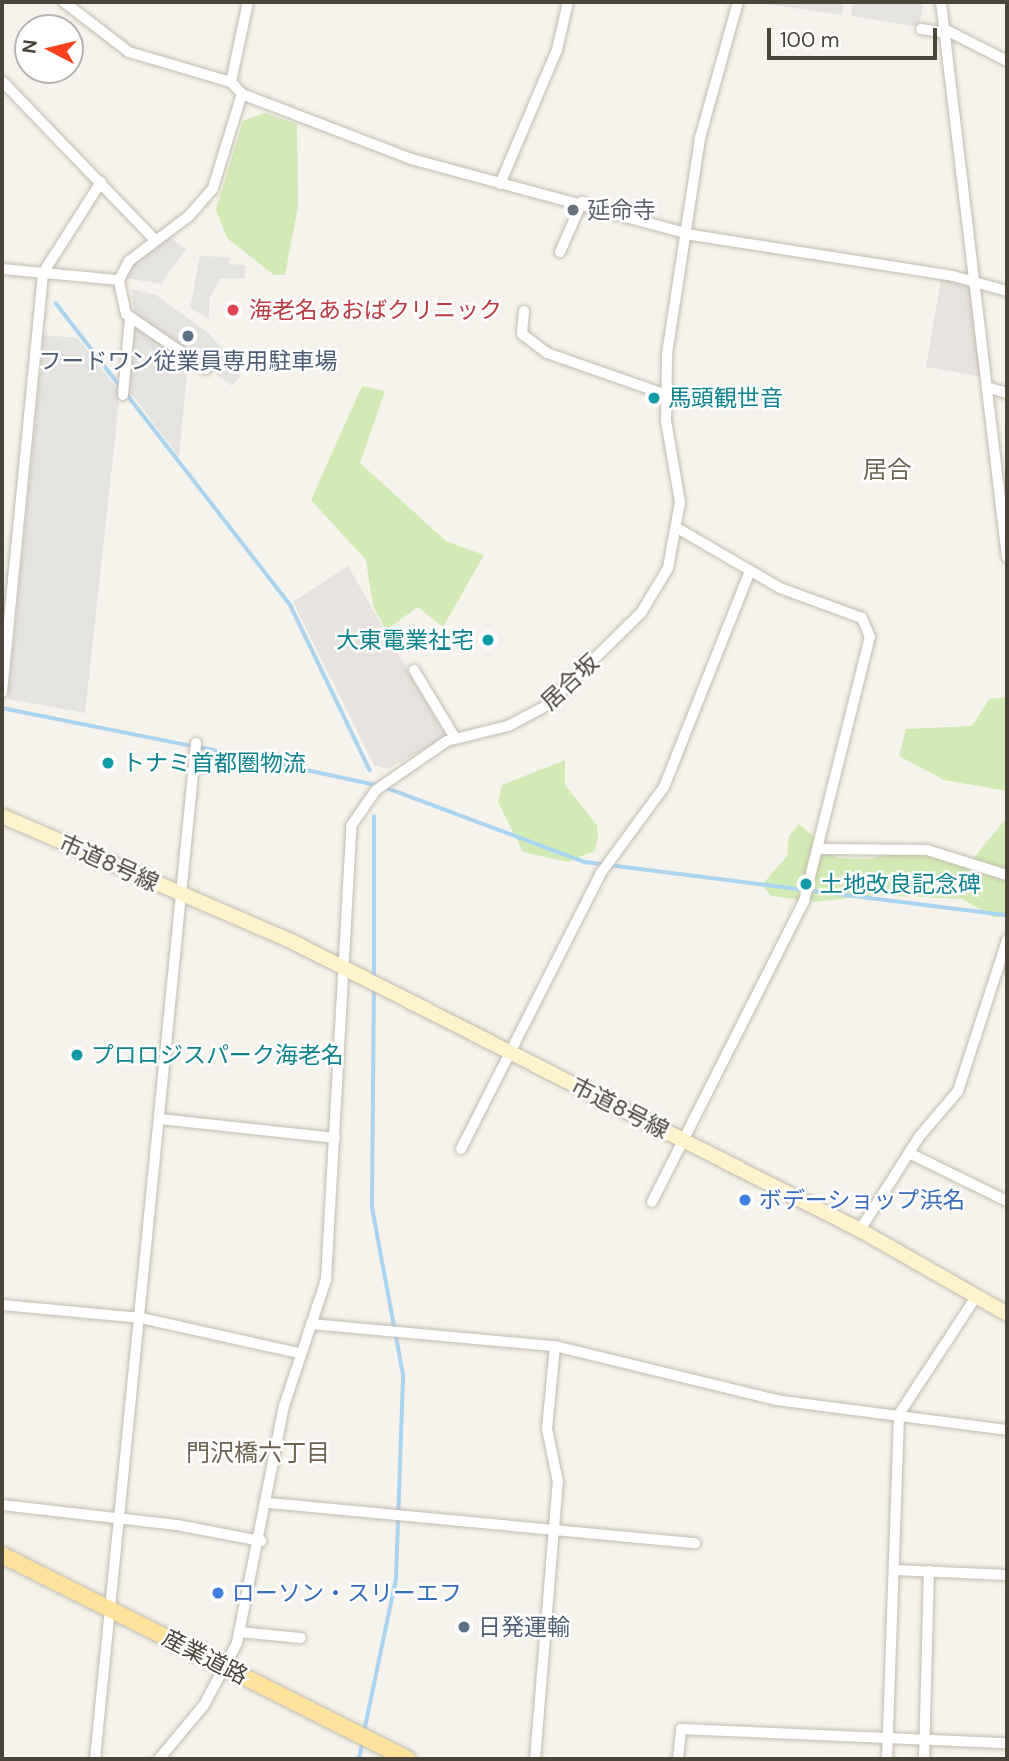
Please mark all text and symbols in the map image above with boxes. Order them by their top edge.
north arrow [14,14,84,84]
scale bar [771,14,941,58]
text: 100 m [780,26,840,54]
text: N [16,38,43,55]
place label: 延命寺 [587,196,656,224]
marker: 延命寺 [565,202,581,218]
place label: 海老名あおばクリニック [249,296,502,324]
marker: 海老名あおばクリニック [223,300,243,320]
marker: フードワン従業員専用駐車場 [180,328,196,344]
place label: フードワン従業員専用駐車場 [39,347,337,375]
place label: 馬頭観世音 [668,384,783,412]
marker: 馬頭観世音 [646,390,662,406]
district label: 居合 [863,456,911,484]
place label: 大東電業社宅 [336,626,474,654]
marker: 大東電業社宅 [480,632,496,648]
street label: 居合坂 [535,648,605,716]
place label: トナミ首都圏物流 [122,749,306,777]
marker: トナミ首都圏物流 [100,755,116,771]
street label: 市道8号線 [55,829,163,897]
place label: 土地改良記念碑 [820,870,981,898]
marker: 土地改良記念碑 [798,876,814,892]
place label: プロロジスパーク海老名 [91,1041,344,1069]
marker: プロロジスパーク海老名 [69,1047,85,1063]
street label: 市道8号線 [567,1072,673,1144]
place label: ボデーショップ浜名 [759,1186,966,1214]
marker: ボデーショップ浜名 [737,1192,753,1208]
district label: 門沢橋六丁目 [186,1439,330,1467]
place label: ローソン・スリーエフ [232,1579,462,1607]
marker: ローソン・スリーエフ [210,1585,226,1601]
place label: 日発運輸 [478,1613,570,1641]
marker: 日発運輸 [456,1619,472,1635]
street label: 産業道路 [158,1624,252,1690]

